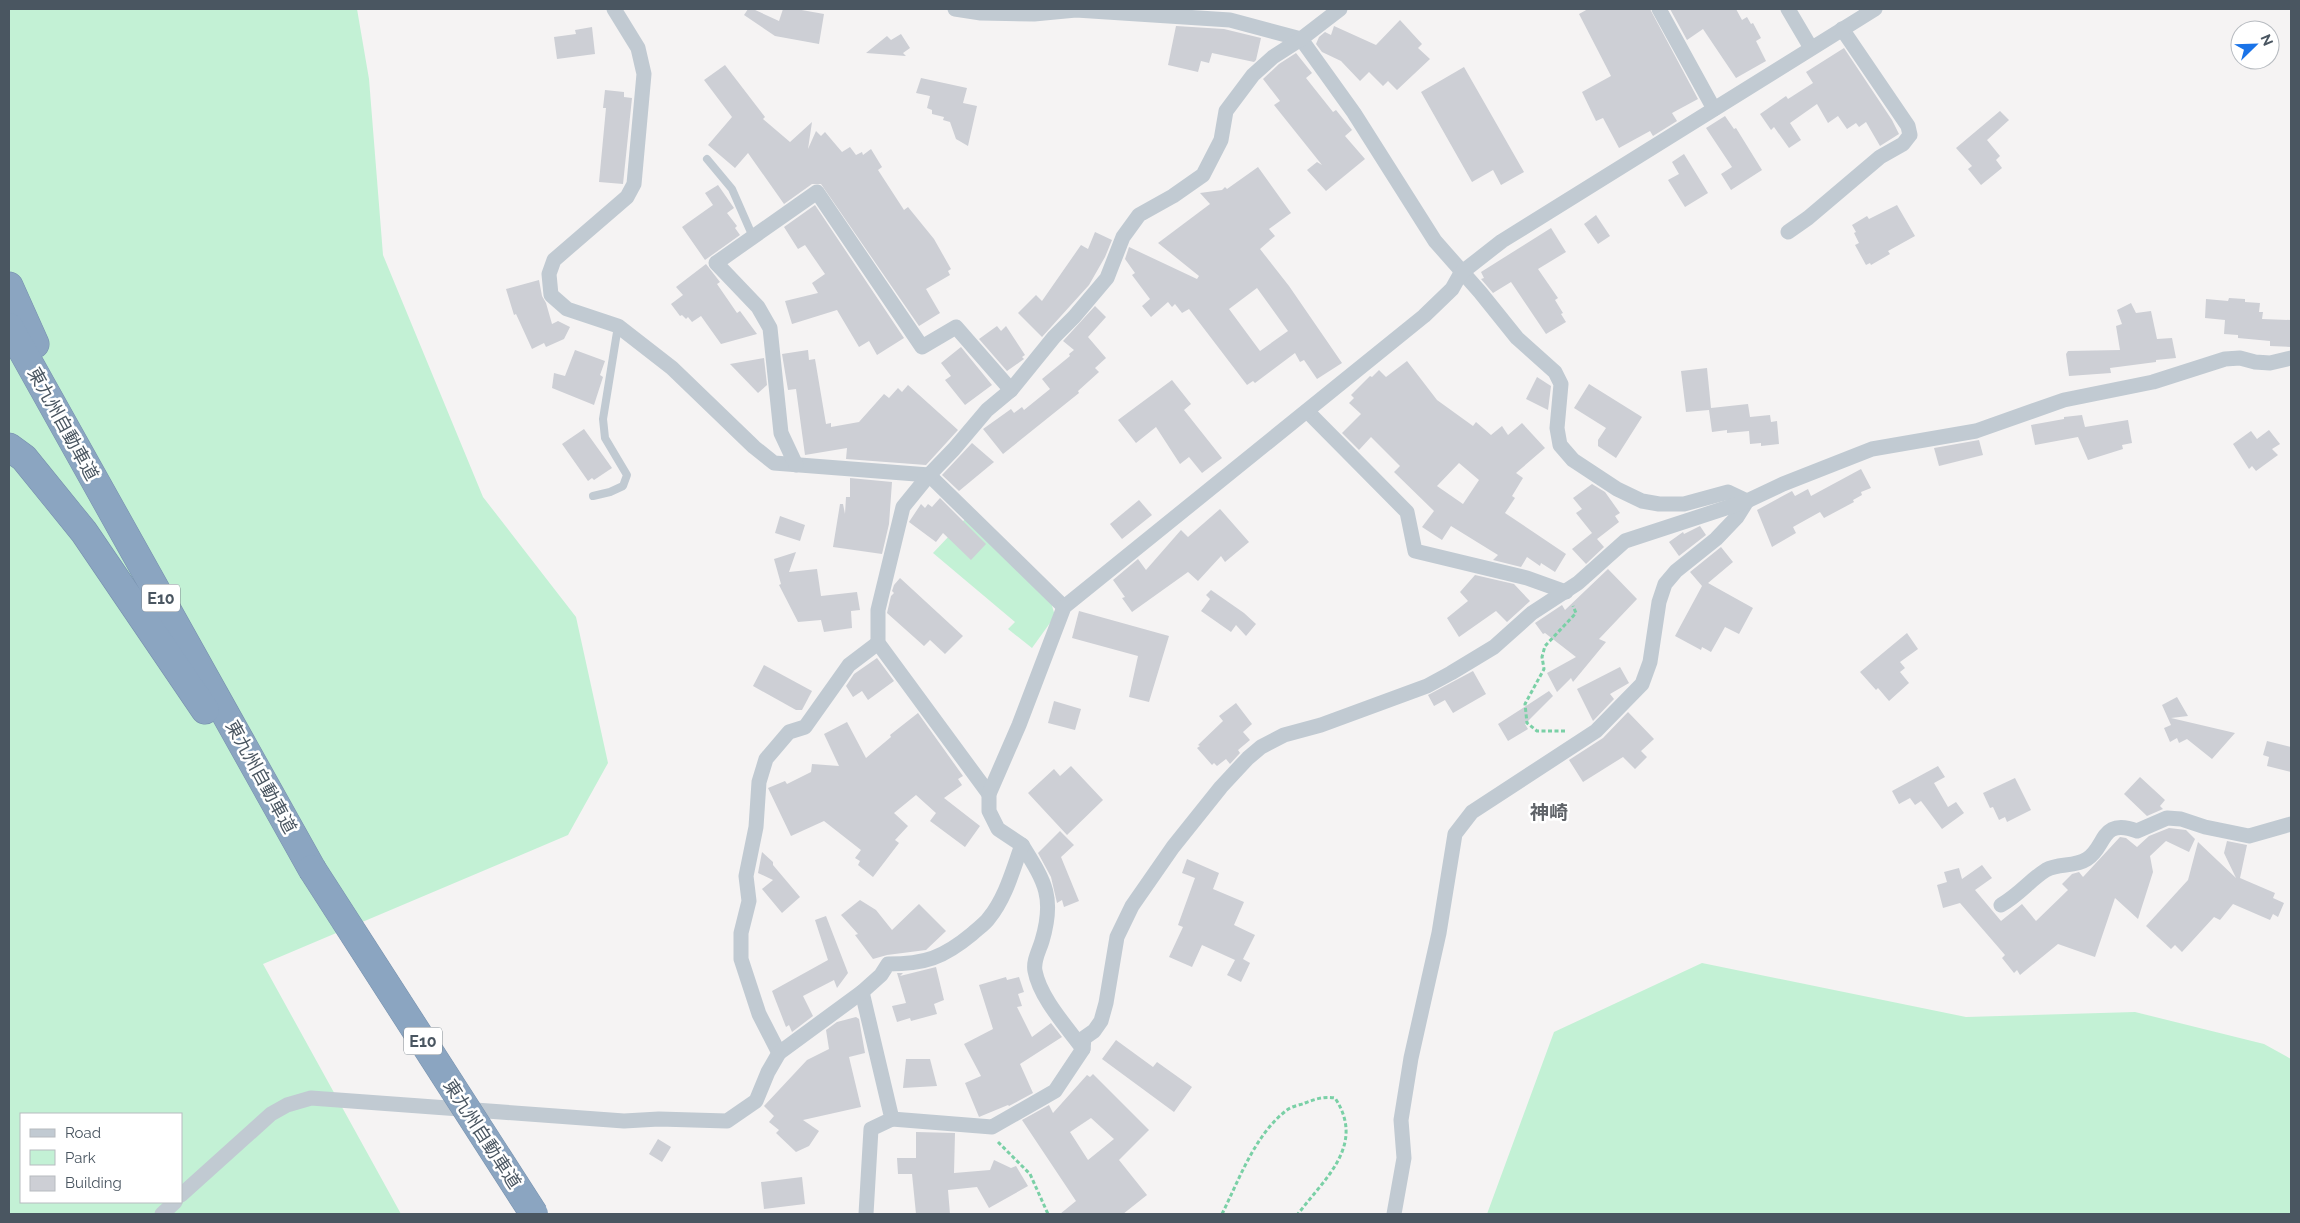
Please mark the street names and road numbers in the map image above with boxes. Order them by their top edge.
street label: 東九州自動車道 [24,364,103,484]
road number: E10 [142,584,180,612]
street label: 東九州自動車道 [222,717,301,837]
road number: E10 [404,1028,442,1054]
street label: 東九州自動車道 [439,1075,526,1192]

